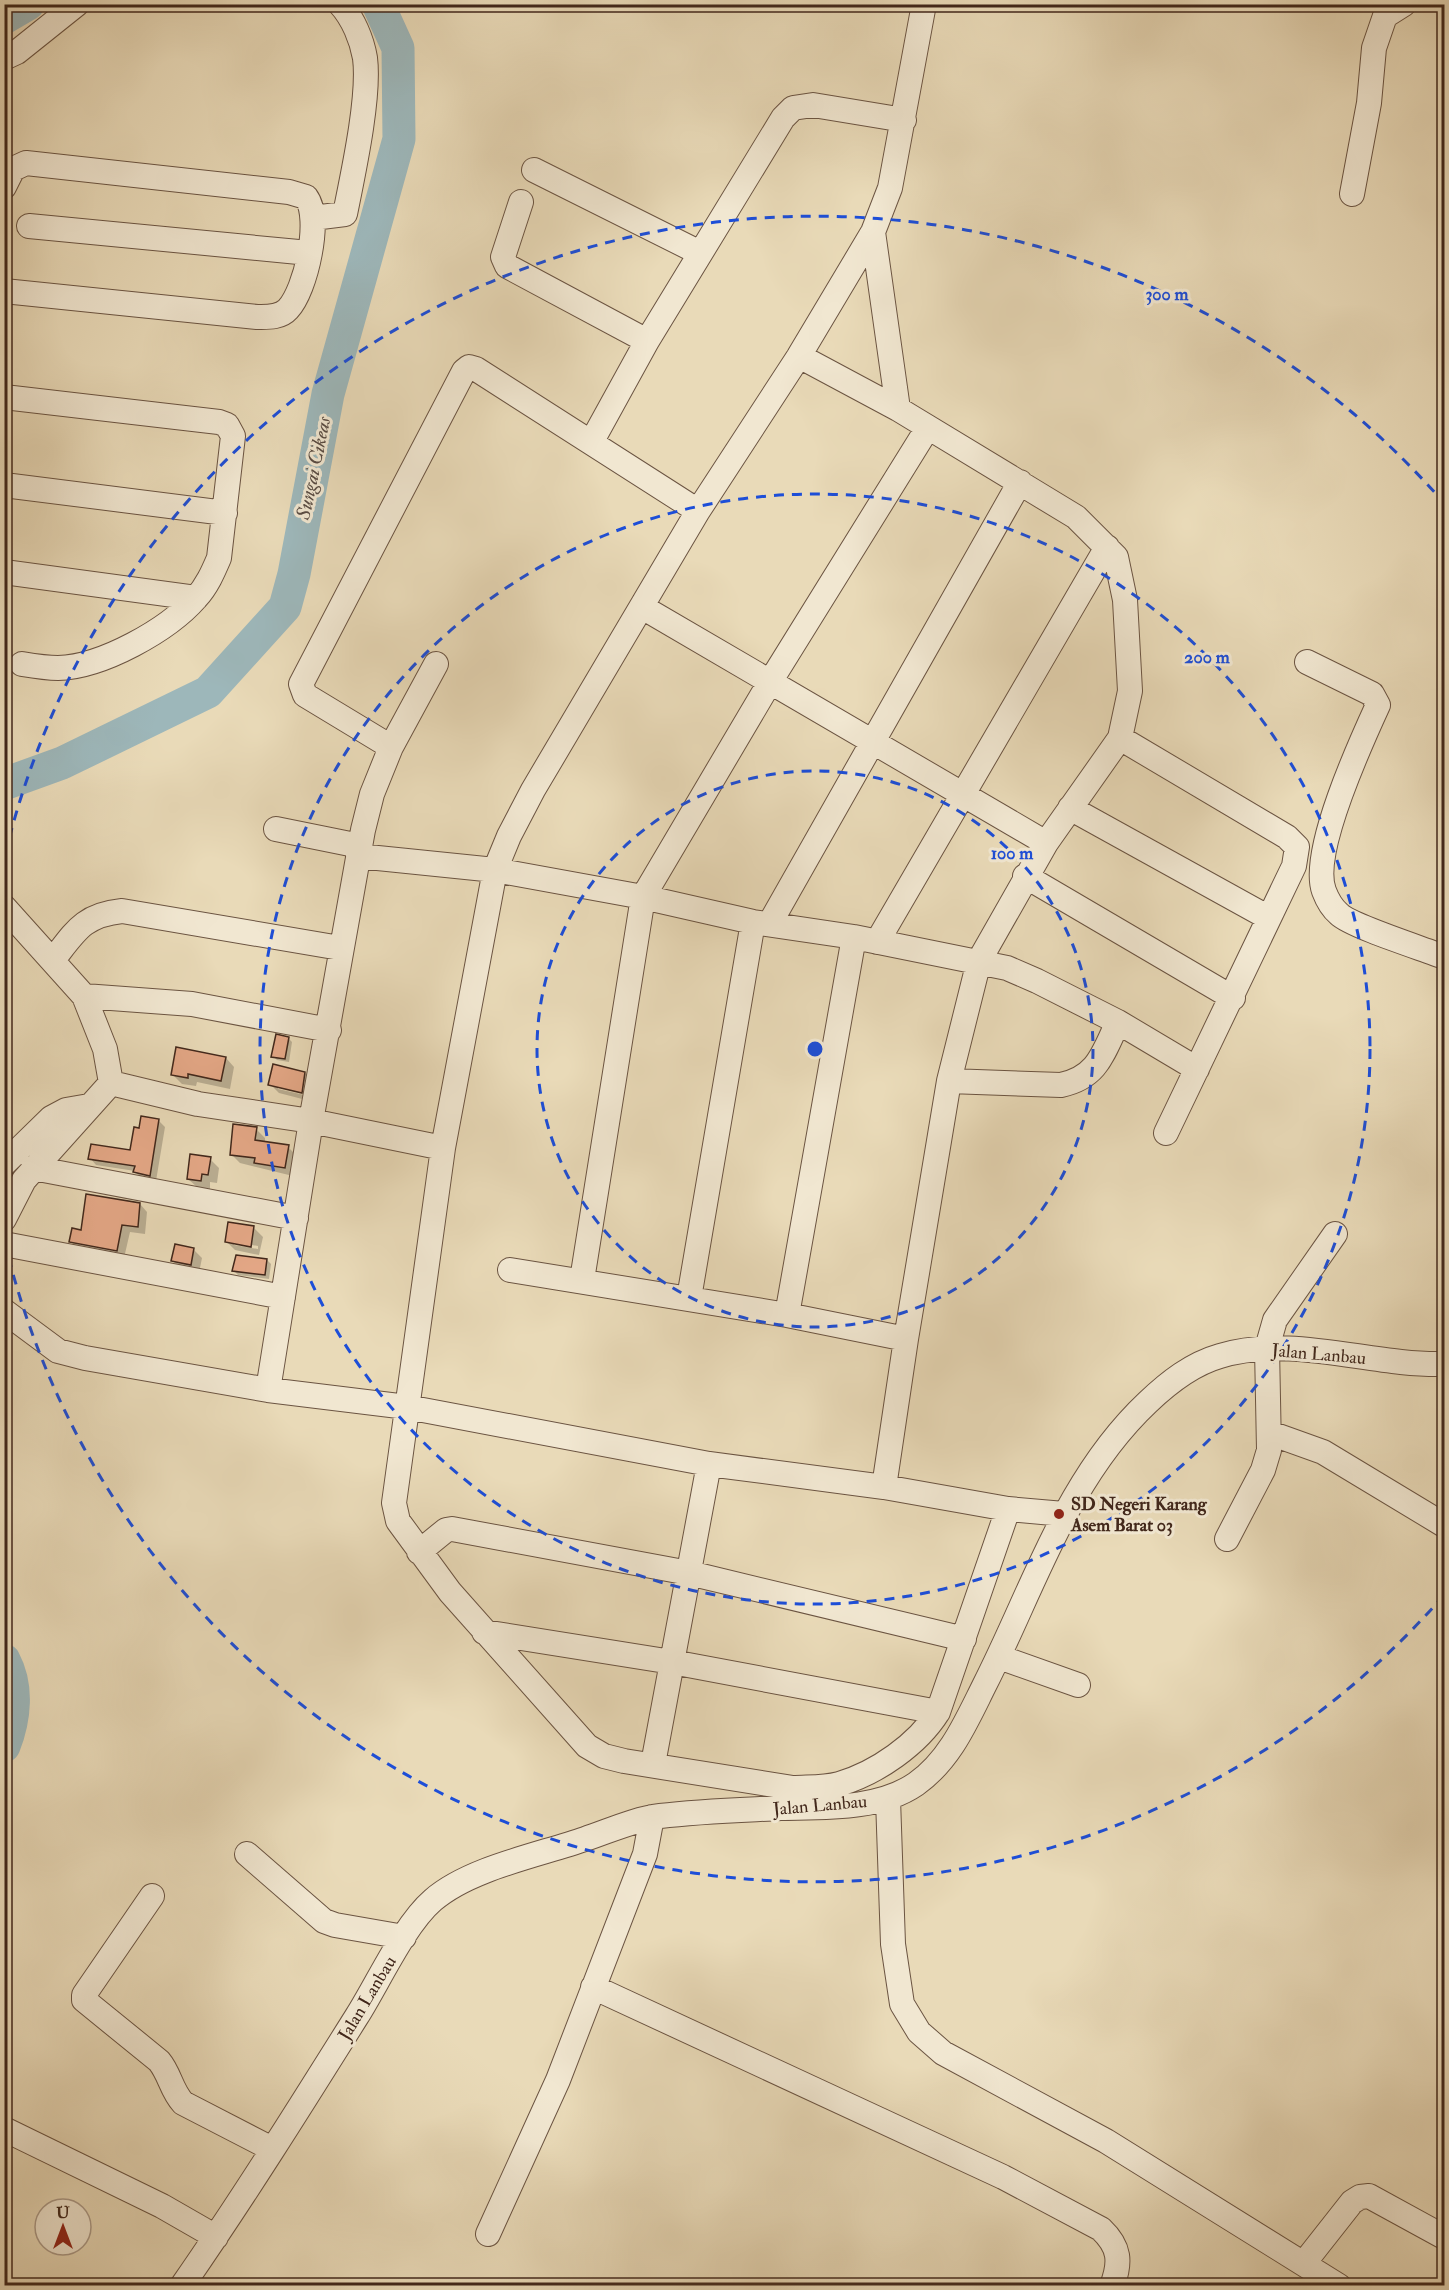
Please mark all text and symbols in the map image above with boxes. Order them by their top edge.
text: 300 m [1145,283,1190,306]
water label: Sungai Cikeas [290,414,337,523]
text: 200 m [1184,646,1231,669]
text: 100 m [991,842,1034,865]
centre of rings [805,1039,825,1059]
street label: Jalan Lanbau [1270,1339,1367,1370]
place label: SD Negeri Karang Asem Barat 03 [1070,1493,1208,1537]
marker: SD Negeri Karang Asem Barat 03 [1052,1507,1066,1521]
street label: Jalan Lanbau [771,1790,868,1821]
street label: Jalan Lanbau [333,1952,402,2046]
north arrow [33,2197,93,2257]
text: U [56,2203,70,2223]

